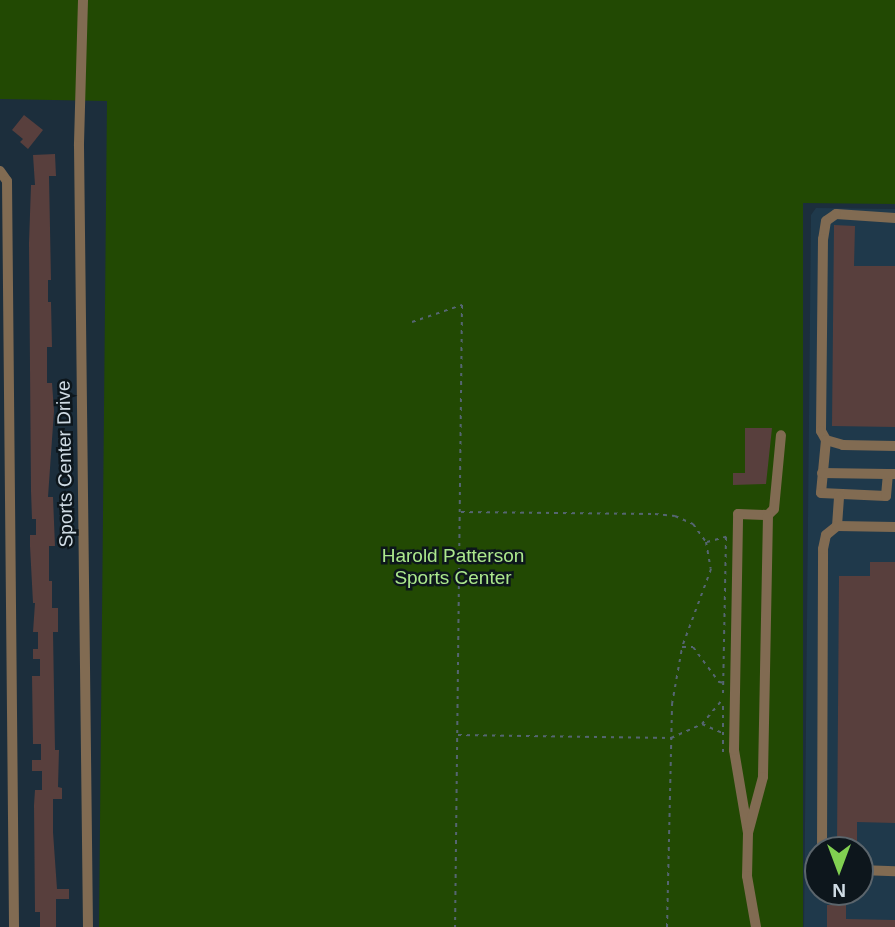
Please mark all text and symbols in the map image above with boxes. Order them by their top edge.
street label: Sports Center Drive [52,380,78,548]
park label: Harold Patterson Sports Center [382,545,524,589]
north arrow [804,836,874,906]
text: N [832,880,846,901]

